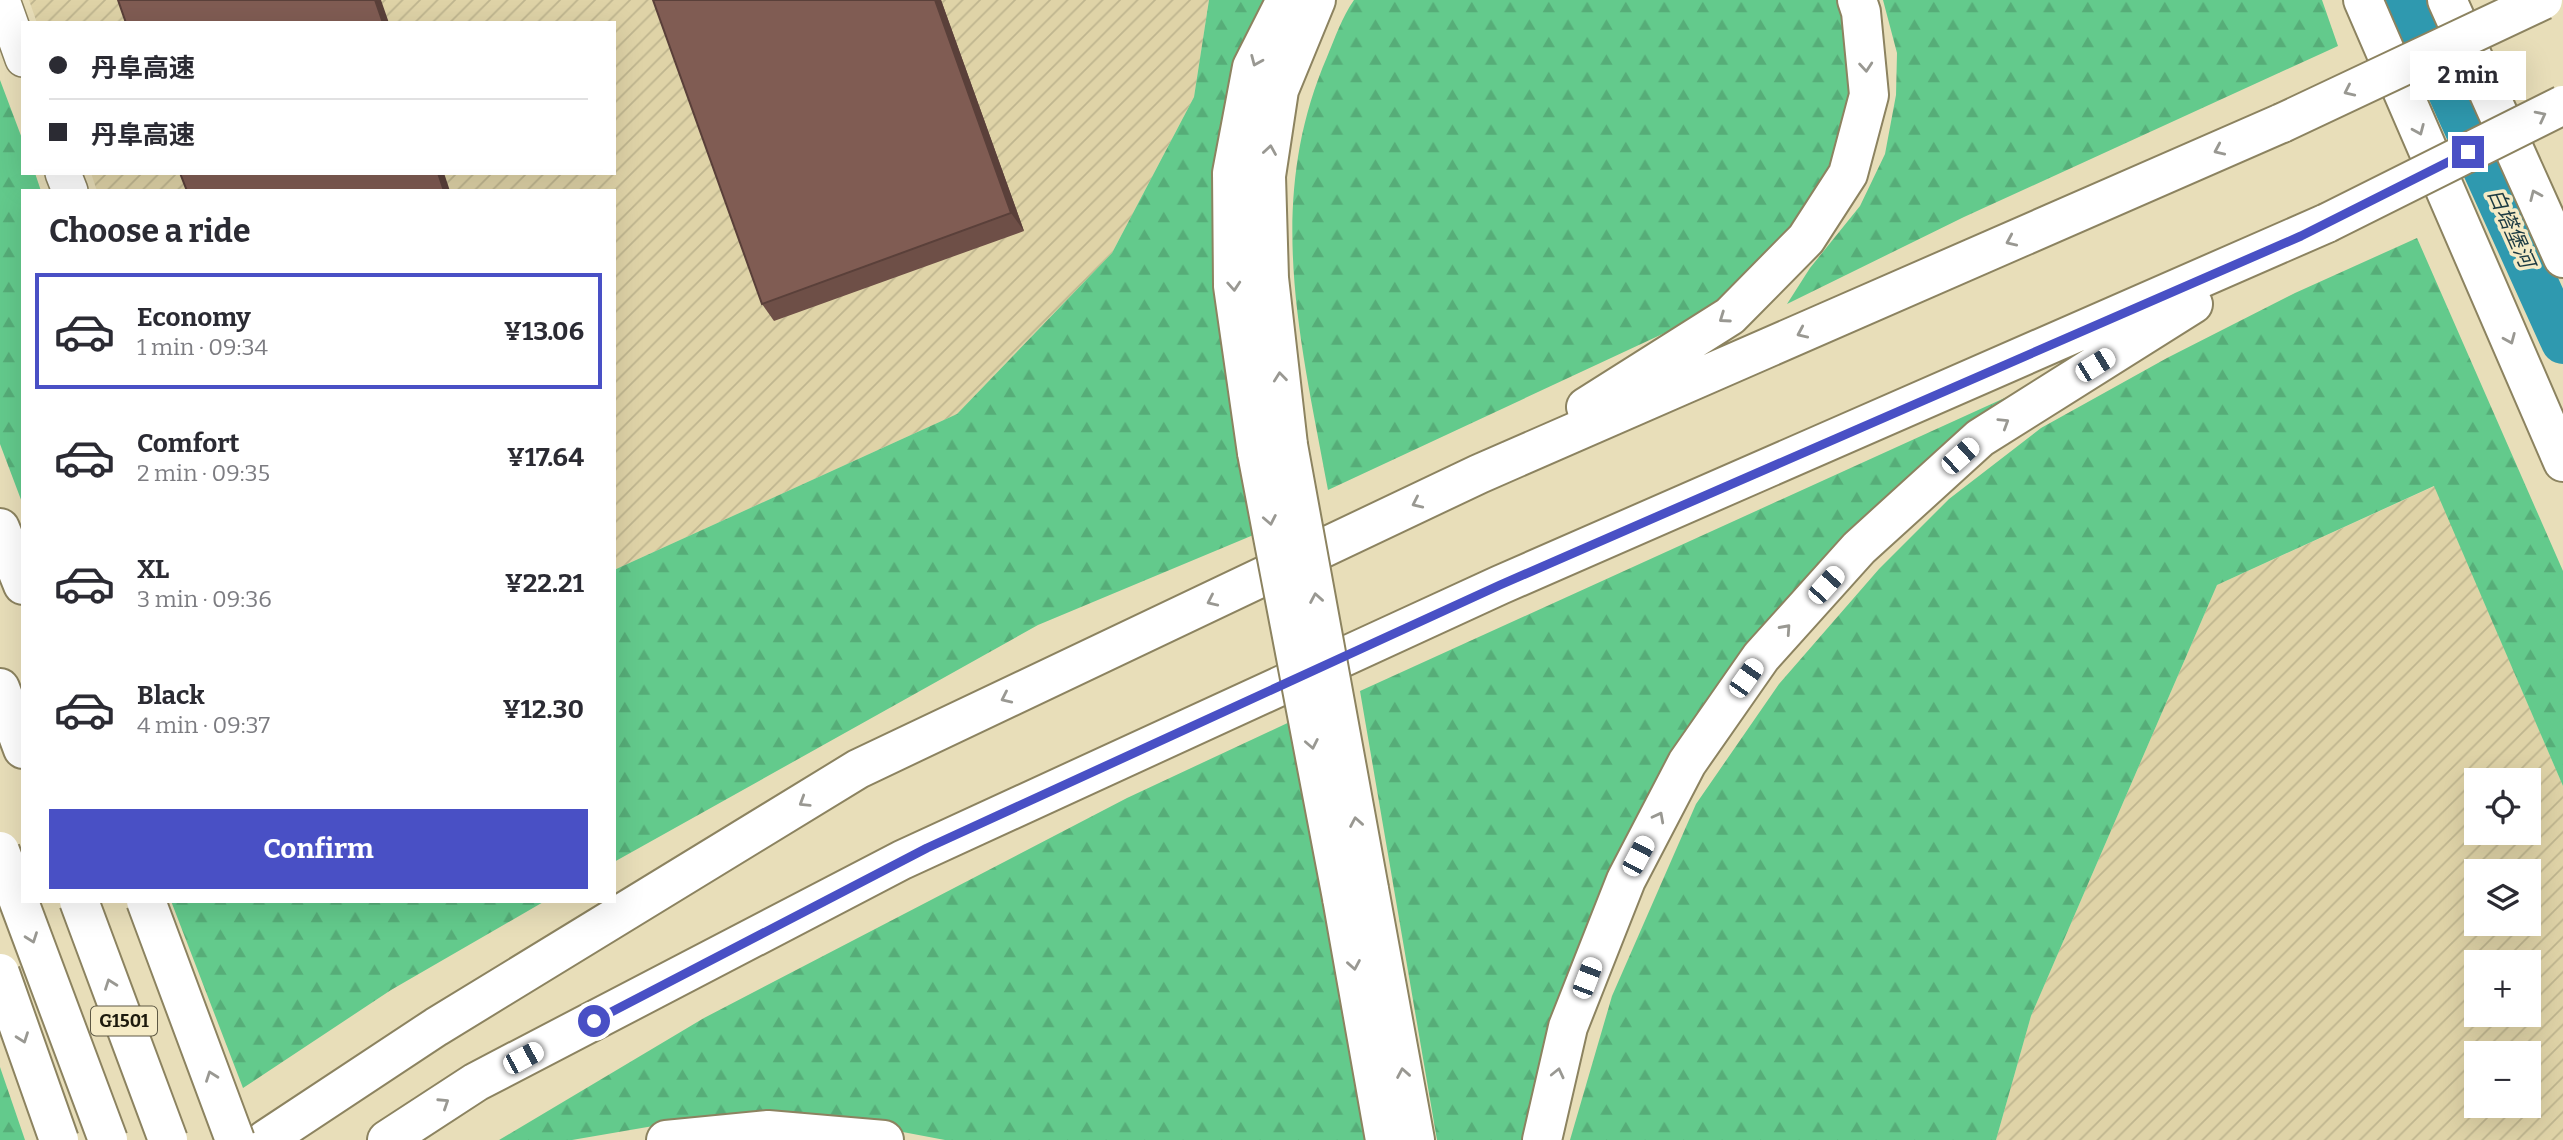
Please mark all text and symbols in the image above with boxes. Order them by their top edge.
callout: 2 min [2410,51,2526,100]
text: 丹阜高速 [91,53,195,84]
one-way arrow [1250,54,1264,66]
text: 2 min [2437,61,2499,89]
one-way arrow [1858,62,1873,73]
one-way arrow [2343,83,2356,97]
one-way arrow [2534,110,2546,124]
text: 丹阜高速 [91,120,195,151]
one-way arrow [2411,123,2425,135]
route end [2452,136,2484,168]
one-way arrow [2214,142,2226,156]
one-way arrow [1262,145,1277,156]
water label: 白塔堡河 [2482,184,2542,275]
one-way arrow [2529,190,2543,203]
text: Choose a ride [49,212,250,250]
one-way arrow [2006,233,2018,247]
one-way arrow [1226,280,1241,291]
icon: car [53,300,116,363]
text: Economy [137,302,251,333]
one-way arrow [1719,310,1732,323]
text: ¥13.06 [504,316,584,347]
one-way arrow [1797,324,1809,338]
one-way arrow [2502,332,2516,344]
text: 1 min · 09:34 [137,333,268,361]
car [2072,345,2119,385]
one-way arrow [1273,371,1288,382]
one-way arrow [1996,418,2009,431]
icon: car [53,426,116,489]
text: Comfort [137,428,240,459]
car [1938,434,1983,478]
text: ¥17.64 [507,442,584,473]
text: 2 min · 09:35 [137,459,270,487]
one-way arrow [1412,495,1424,509]
one-way arrow [1261,514,1276,526]
icon: car [53,552,116,615]
text: XL [137,554,169,585]
car [1805,562,1848,608]
text: ¥22.21 [505,568,584,599]
text: 3 min · 09:36 [137,585,272,613]
one-way arrow [1309,592,1324,604]
one-way arrow [1206,593,1219,607]
one-way arrow [1778,625,1790,638]
car [1726,655,1767,701]
icon: car [53,678,116,741]
text: Black [137,680,205,711]
one-way arrow [1001,690,1013,704]
text: ¥12.30 [503,694,584,725]
text: 4 min · 09:37 [137,711,270,739]
one-way arrow [1304,738,1319,750]
map controls [2464,768,2541,1118]
button: locate [2464,768,2541,845]
one-way arrow [798,793,811,806]
button: Confirm [49,809,588,889]
one-way arrow [1651,812,1664,824]
one-way arrow [1350,816,1365,828]
car [1619,833,1658,879]
button: layers [2464,859,2541,936]
one-way arrow [24,931,38,943]
button: + [2464,950,2541,1027]
car [1570,955,1605,1001]
one-way arrow [1346,959,1361,971]
one-way arrow [104,979,118,991]
route start [578,1005,610,1037]
road number: G1501 [91,1006,157,1036]
one-way arrow [15,1031,29,1043]
car [500,1039,547,1077]
button: − [2464,1041,2541,1118]
one-way arrow [1396,1067,1411,1079]
one-way arrow [1549,1068,1564,1080]
one-way arrow [206,1071,220,1083]
one-way arrow [436,1098,449,1111]

